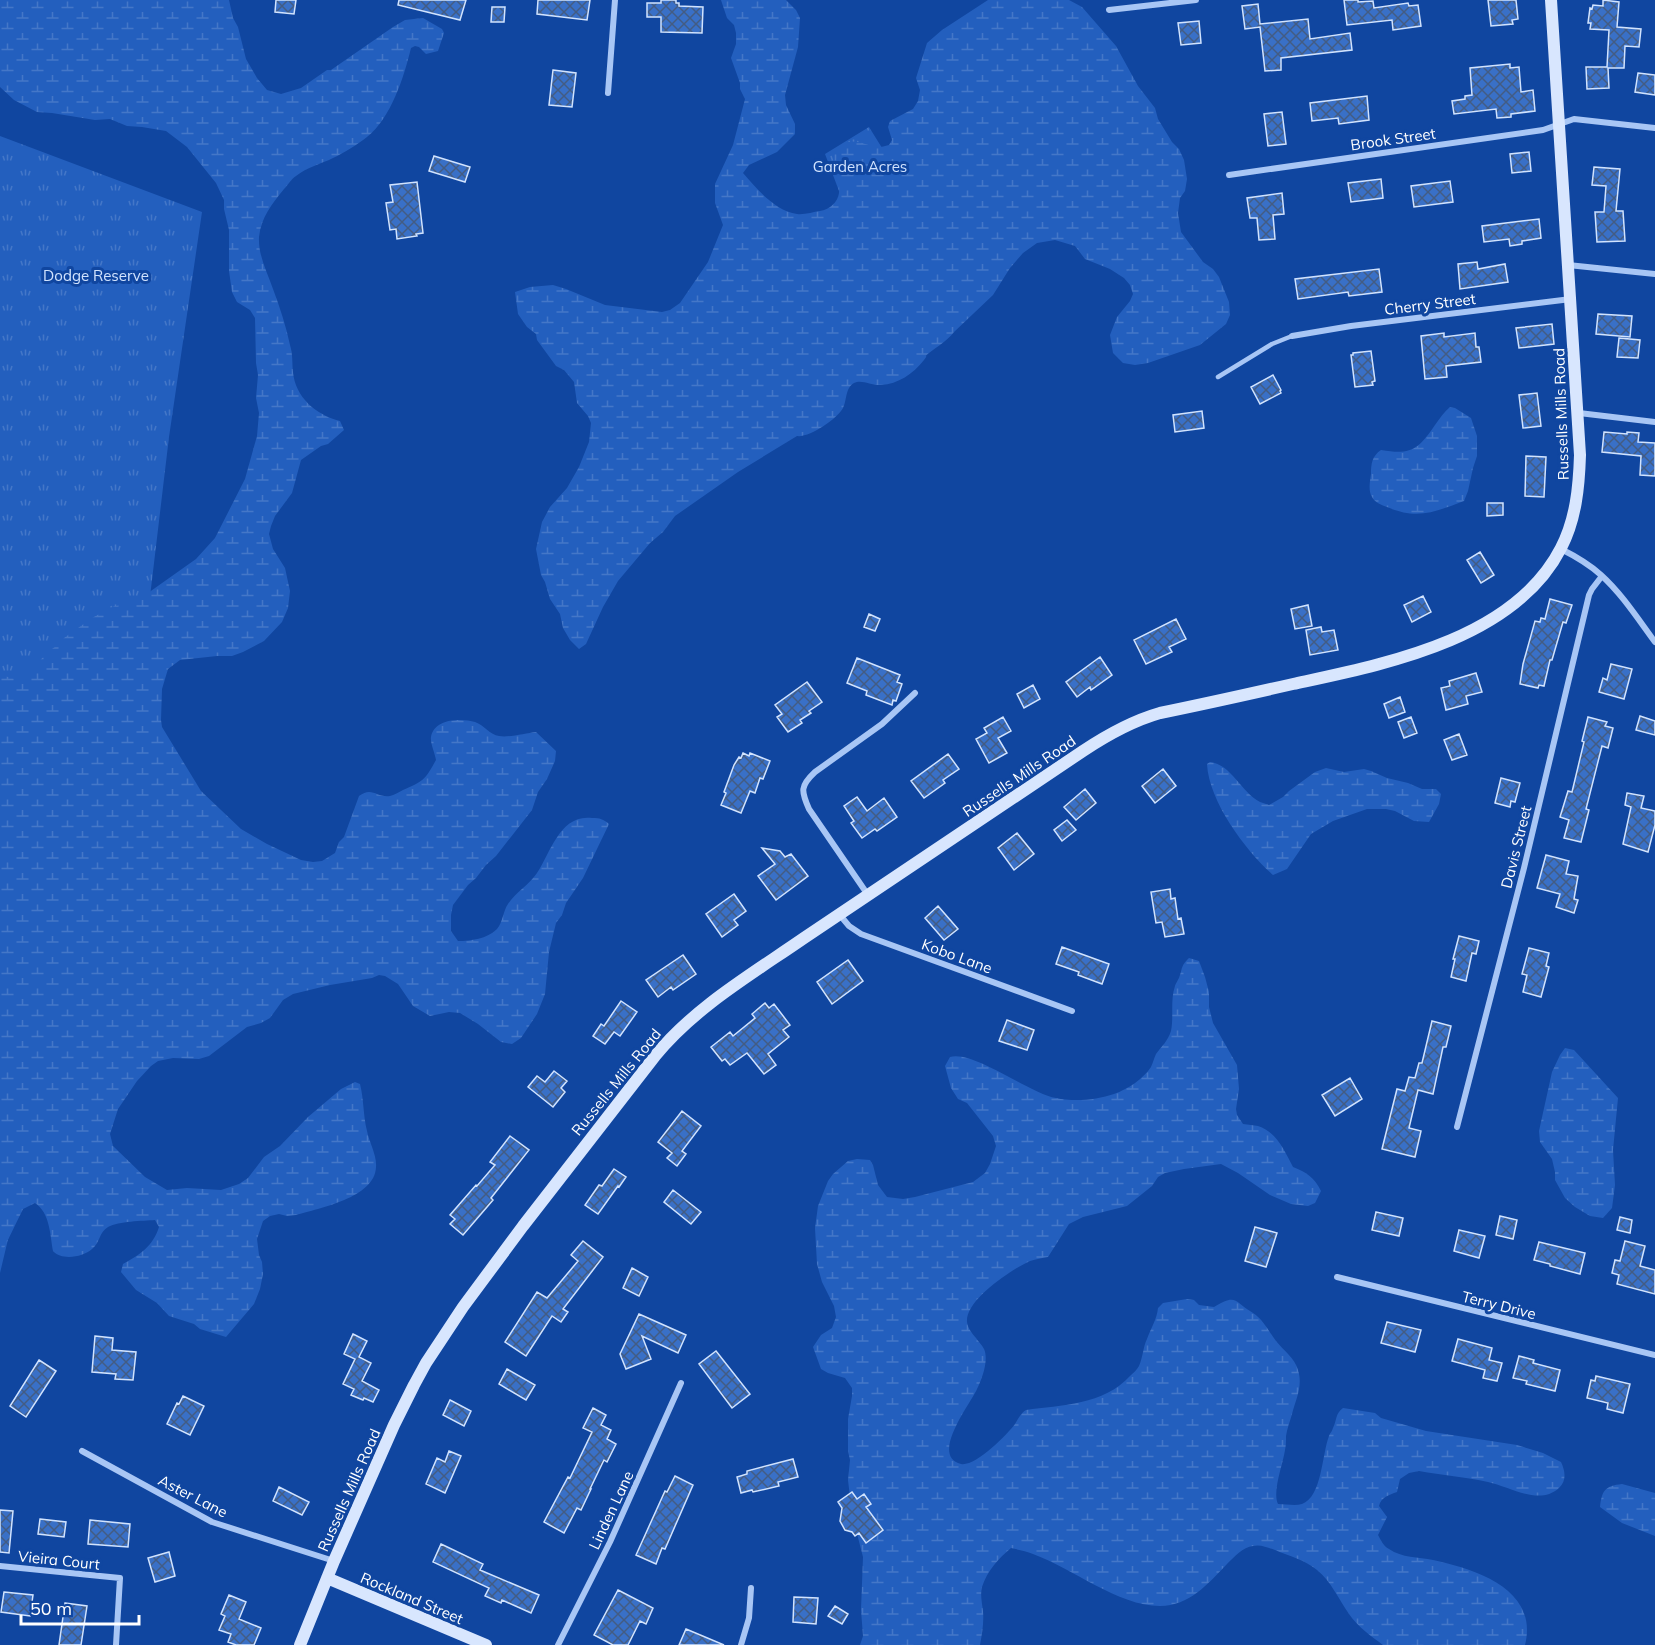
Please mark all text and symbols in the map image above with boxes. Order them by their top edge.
street label: Brook Street [1349,124,1437,154]
park label: Garden Acres [813,157,907,176]
park label: Dodge Reserve [43,266,149,285]
street label: Cherry Street [1383,289,1477,319]
street label: Russells Mills Road [1549,348,1573,480]
street label: Russells Mills Road [959,731,1079,821]
street label: Davis Street [1497,804,1535,890]
street label: Kobo Lane [919,935,995,977]
street label: Russells Mills Road [567,1025,665,1139]
street label: Terry Drive [1460,1287,1538,1323]
street label: Russells Mills Road [313,1426,385,1554]
street label: Linden Lane [585,1468,637,1552]
street label: Aster Lane [155,1470,231,1522]
street label: Vieira Court [17,1546,101,1574]
street label: Rockland Street [358,1568,466,1628]
scale bar [21,1588,140,1626]
text: 50 m [30,1597,72,1620]

